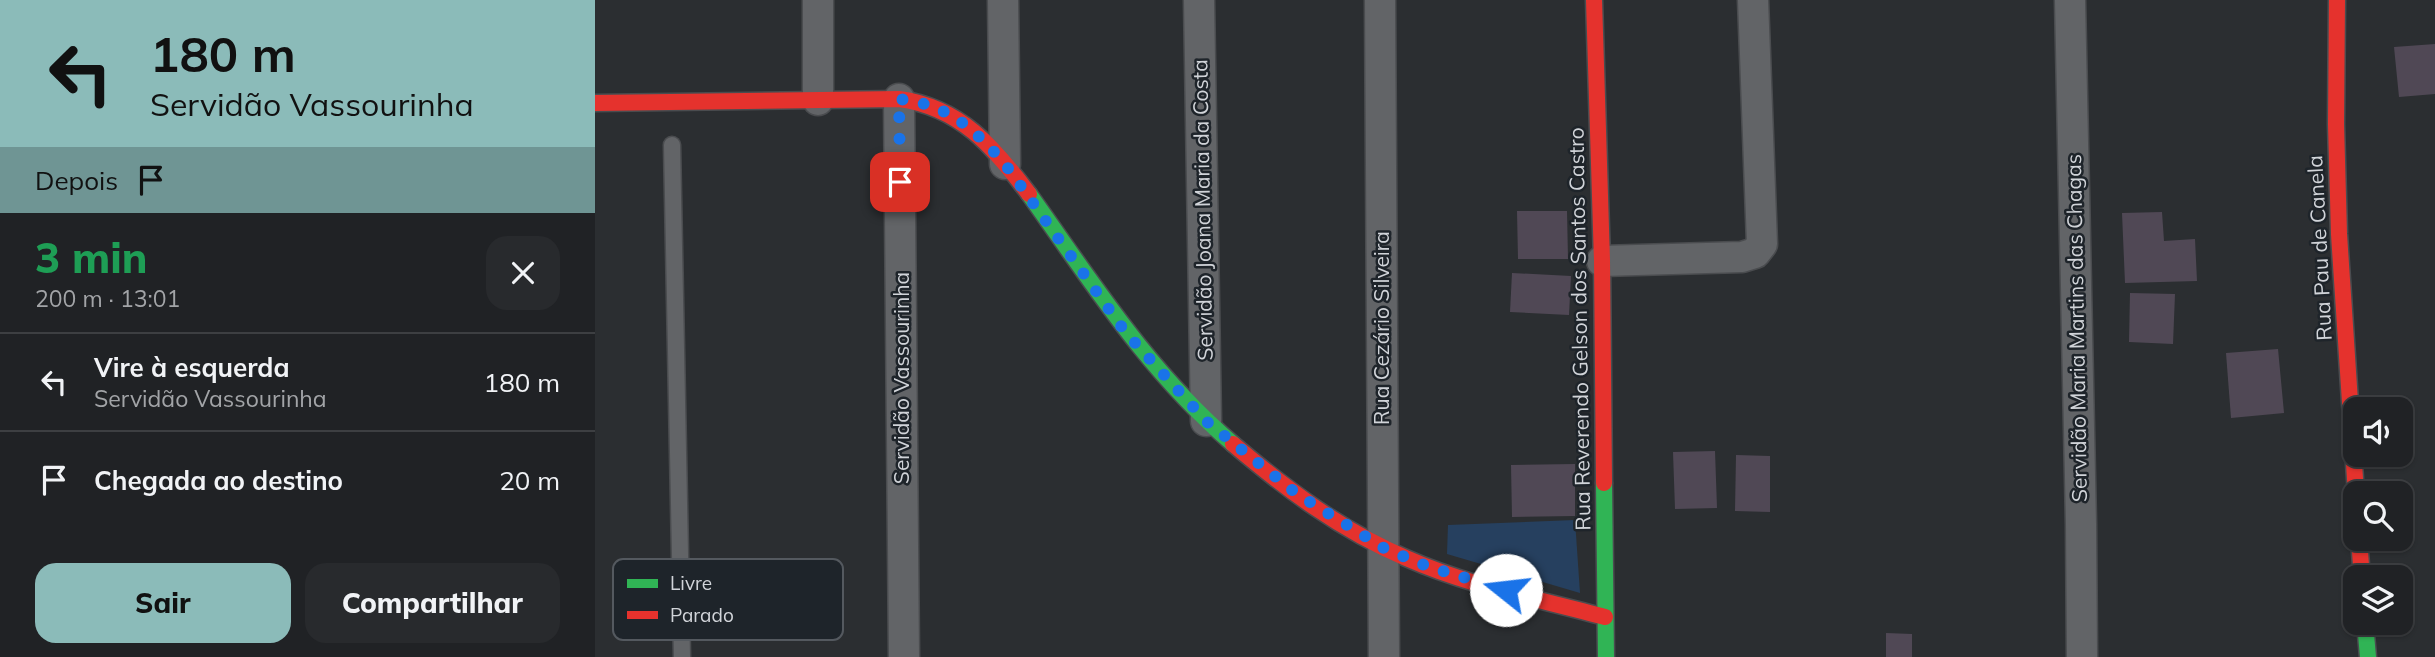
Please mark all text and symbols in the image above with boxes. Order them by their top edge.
text: 180 m [150,23,296,84]
icon: left [35,28,126,119]
street label: Servidão Joana Maria da Costa [1186,59,1218,361]
text: Servidão Vassourinha [150,84,474,124]
street label: Rua Reverendo Gelson dos Santos Castro [1562,127,1596,531]
pin [870,152,930,212]
street label: Servidão Maria Martins das Chagas [2060,154,2092,502]
street label: Rua Pau de Canela [2301,155,2337,341]
icon: arrive [132,161,170,199]
icon: arrive [881,163,919,201]
text: Depois [35,164,118,197]
text: 3 min [35,231,148,284]
street label: Rua Cezário Silveira [1368,231,1394,425]
button: close [486,236,560,310]
street label: Servidão Vassourinha [888,272,914,484]
text: 200 m · 13:01 [35,284,180,313]
text: Vire à esquerda [94,351,290,384]
icon: left [35,363,73,401]
text: 180 m [484,366,560,399]
text: Servidão Vassourinha [94,384,327,413]
map controls [2343,397,2413,635]
button: sound [2343,397,2413,467]
icon: arrive [35,461,73,499]
text: Chegada ao destino [94,464,343,497]
text: 20 m [499,464,560,497]
button: search [2343,481,2413,551]
position arrow [1469,553,1543,627]
legend [613,559,843,640]
button: Sair [35,563,291,643]
button: Compartilhar [305,563,560,643]
button: layers [2343,565,2413,635]
text: Livre [670,571,712,595]
text: Parado [670,603,734,627]

